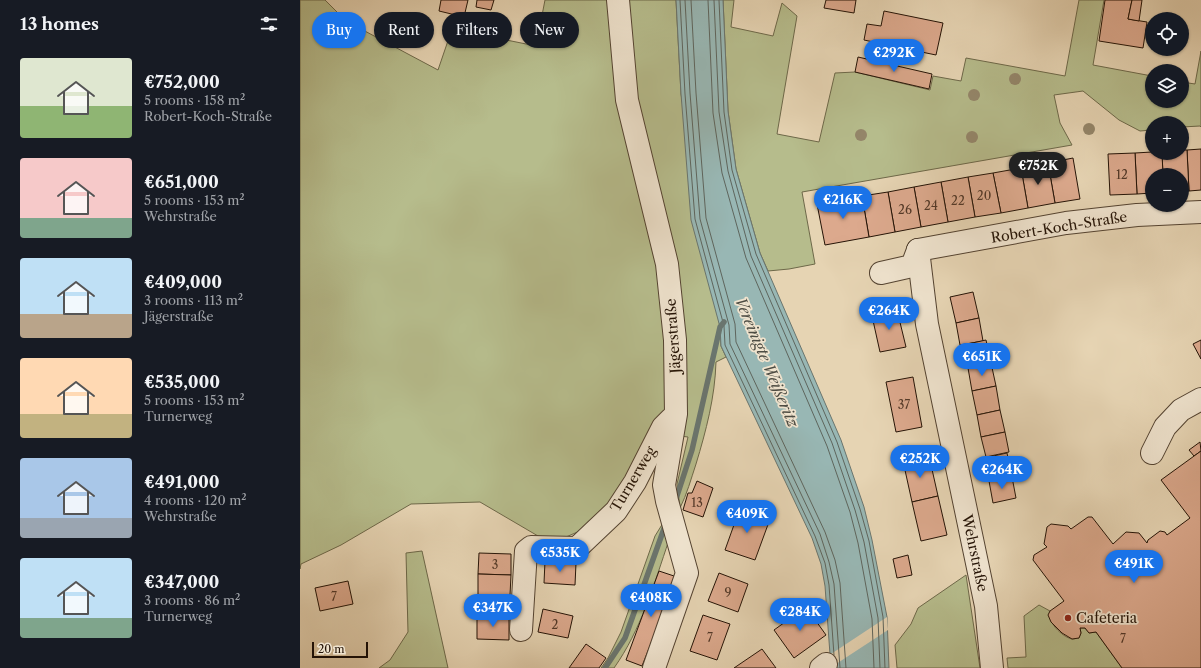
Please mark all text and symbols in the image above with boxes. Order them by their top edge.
chip: Buy [312,12,366,48]
chip: Rent [374,12,434,48]
chip: Filters [442,12,512,48]
chip: New [520,12,579,48]
map controls [1145,12,1189,212]
button: locate [1145,12,1189,56]
icon: filters [258,13,280,35]
text: 13 homes [20,14,99,34]
pin: €292K [866,39,922,73]
text: €292K [873,44,915,60]
button: layers [1145,64,1189,108]
text: €752,000 [144,72,220,92]
icon: home [52,74,100,122]
text: 5 rooms · 158 m² [144,92,245,108]
text: Robert-Koch-Straße [144,108,272,124]
button: + [1145,116,1189,160]
pin: €752K [1010,152,1066,186]
text: €752K [1018,157,1058,173]
house number: 12 [1116,167,1128,182]
button: − [1145,168,1189,212]
text: €651,000 [144,172,219,192]
icon: home [52,174,100,222]
pin: €216K [815,186,871,220]
house number: 20 [977,188,991,203]
text: €216K [823,191,863,207]
text: 5 rooms · 153 m² [144,192,245,208]
house number: 22 [951,193,965,208]
house number: 24 [924,198,938,213]
house number: 26 [898,202,912,217]
street label: Robert-Koch-Straße [990,207,1129,247]
text: Wehrstraße [144,208,217,224]
text: €409,000 [144,272,222,292]
icon: home [52,274,100,322]
text: 3 rooms · 113 m² [144,292,243,308]
water label: Vereinigte Weißeritz [731,294,803,431]
pin: €264K [861,297,917,331]
street label: Jägerstraße [661,298,685,376]
text: €264K [868,302,910,318]
text: Jägerstraße [144,308,214,324]
pin: €651K [954,343,1010,377]
text: €651K [962,348,1002,364]
text: €535,000 [144,372,220,392]
icon: home [52,374,100,422]
text: 5 rooms · 153 m² [144,392,245,408]
house number: 37 [898,397,910,412]
text: Turnerweg [144,408,212,424]
street label: Turnerweg [606,442,660,515]
pin: €252K [892,445,948,479]
text: €252K [899,450,941,466]
pin: €264K [974,456,1030,490]
text: €264K [981,461,1023,477]
text: €491,000 [144,472,220,492]
icon: home [52,474,100,522]
text: 4 rooms · 120 m² [144,492,247,508]
house number: 13 [691,495,703,510]
pin: €409K [719,500,775,534]
text: €409K [726,505,768,521]
text: Wehrstraße [144,508,217,524]
street label: Wehrstraße [958,512,992,593]
pin: €535K [532,539,588,573]
text: €535K [540,544,580,560]
pin: €491K [1106,550,1162,584]
text: €491K [1114,555,1154,571]
house number: 3 [492,557,498,572]
text: €347,000 [144,572,219,592]
icon: home [52,574,100,622]
pin: €408K [623,584,679,618]
house number: 9 [724,585,732,600]
house number: 7 [331,589,337,604]
text: €408K [630,589,672,605]
text: 3 rooms · 86 m² [144,592,240,608]
pin: €347K [465,594,521,628]
pin: €284K [772,598,828,632]
text: €347K [473,599,513,615]
text: €284K [779,603,821,619]
text: Turnerweg [144,608,212,624]
place label: Cafeteria [1076,609,1138,627]
marker: Cafeteria [1063,613,1073,623]
house number: 2 [552,617,559,632]
house number: 7 [707,630,713,645]
house number: 7 [1120,631,1126,646]
scale bar [312,640,368,659]
text: 20 m [318,642,344,656]

